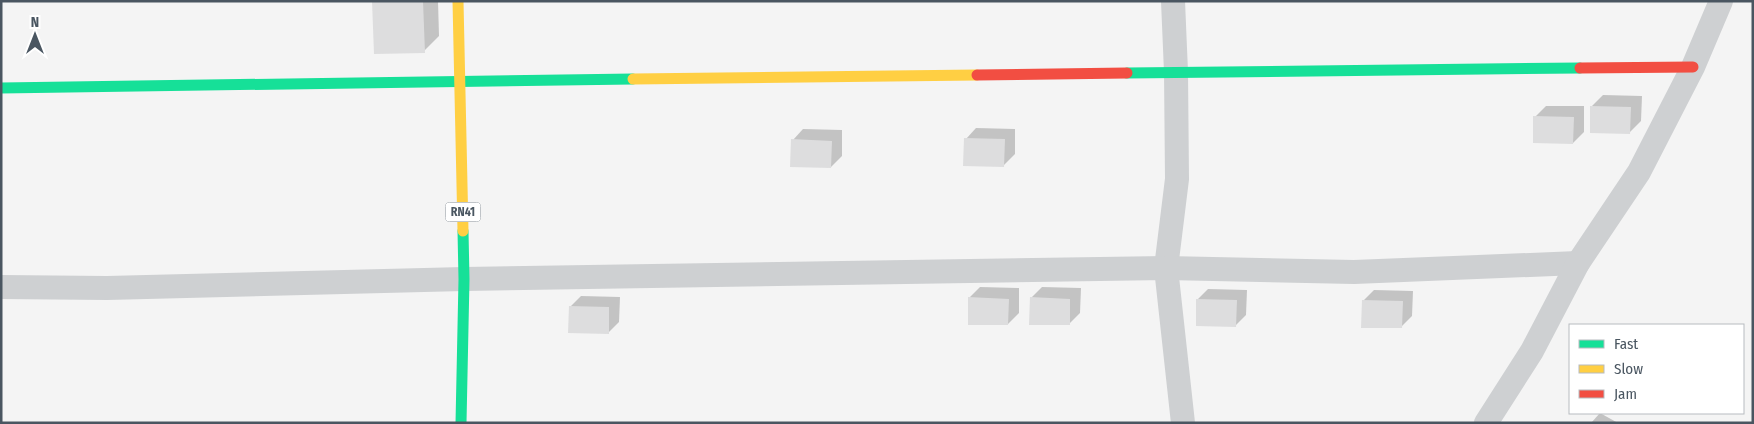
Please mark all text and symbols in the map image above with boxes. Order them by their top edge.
north arrow [10,10,60,60]
text: N [31,14,39,31]
road number: RN41 [446,202,480,222]
legend [1569,324,1744,414]
text: Fast [1614,335,1638,353]
text: Slow [1614,360,1643,378]
text: Jam [1614,385,1637,403]

